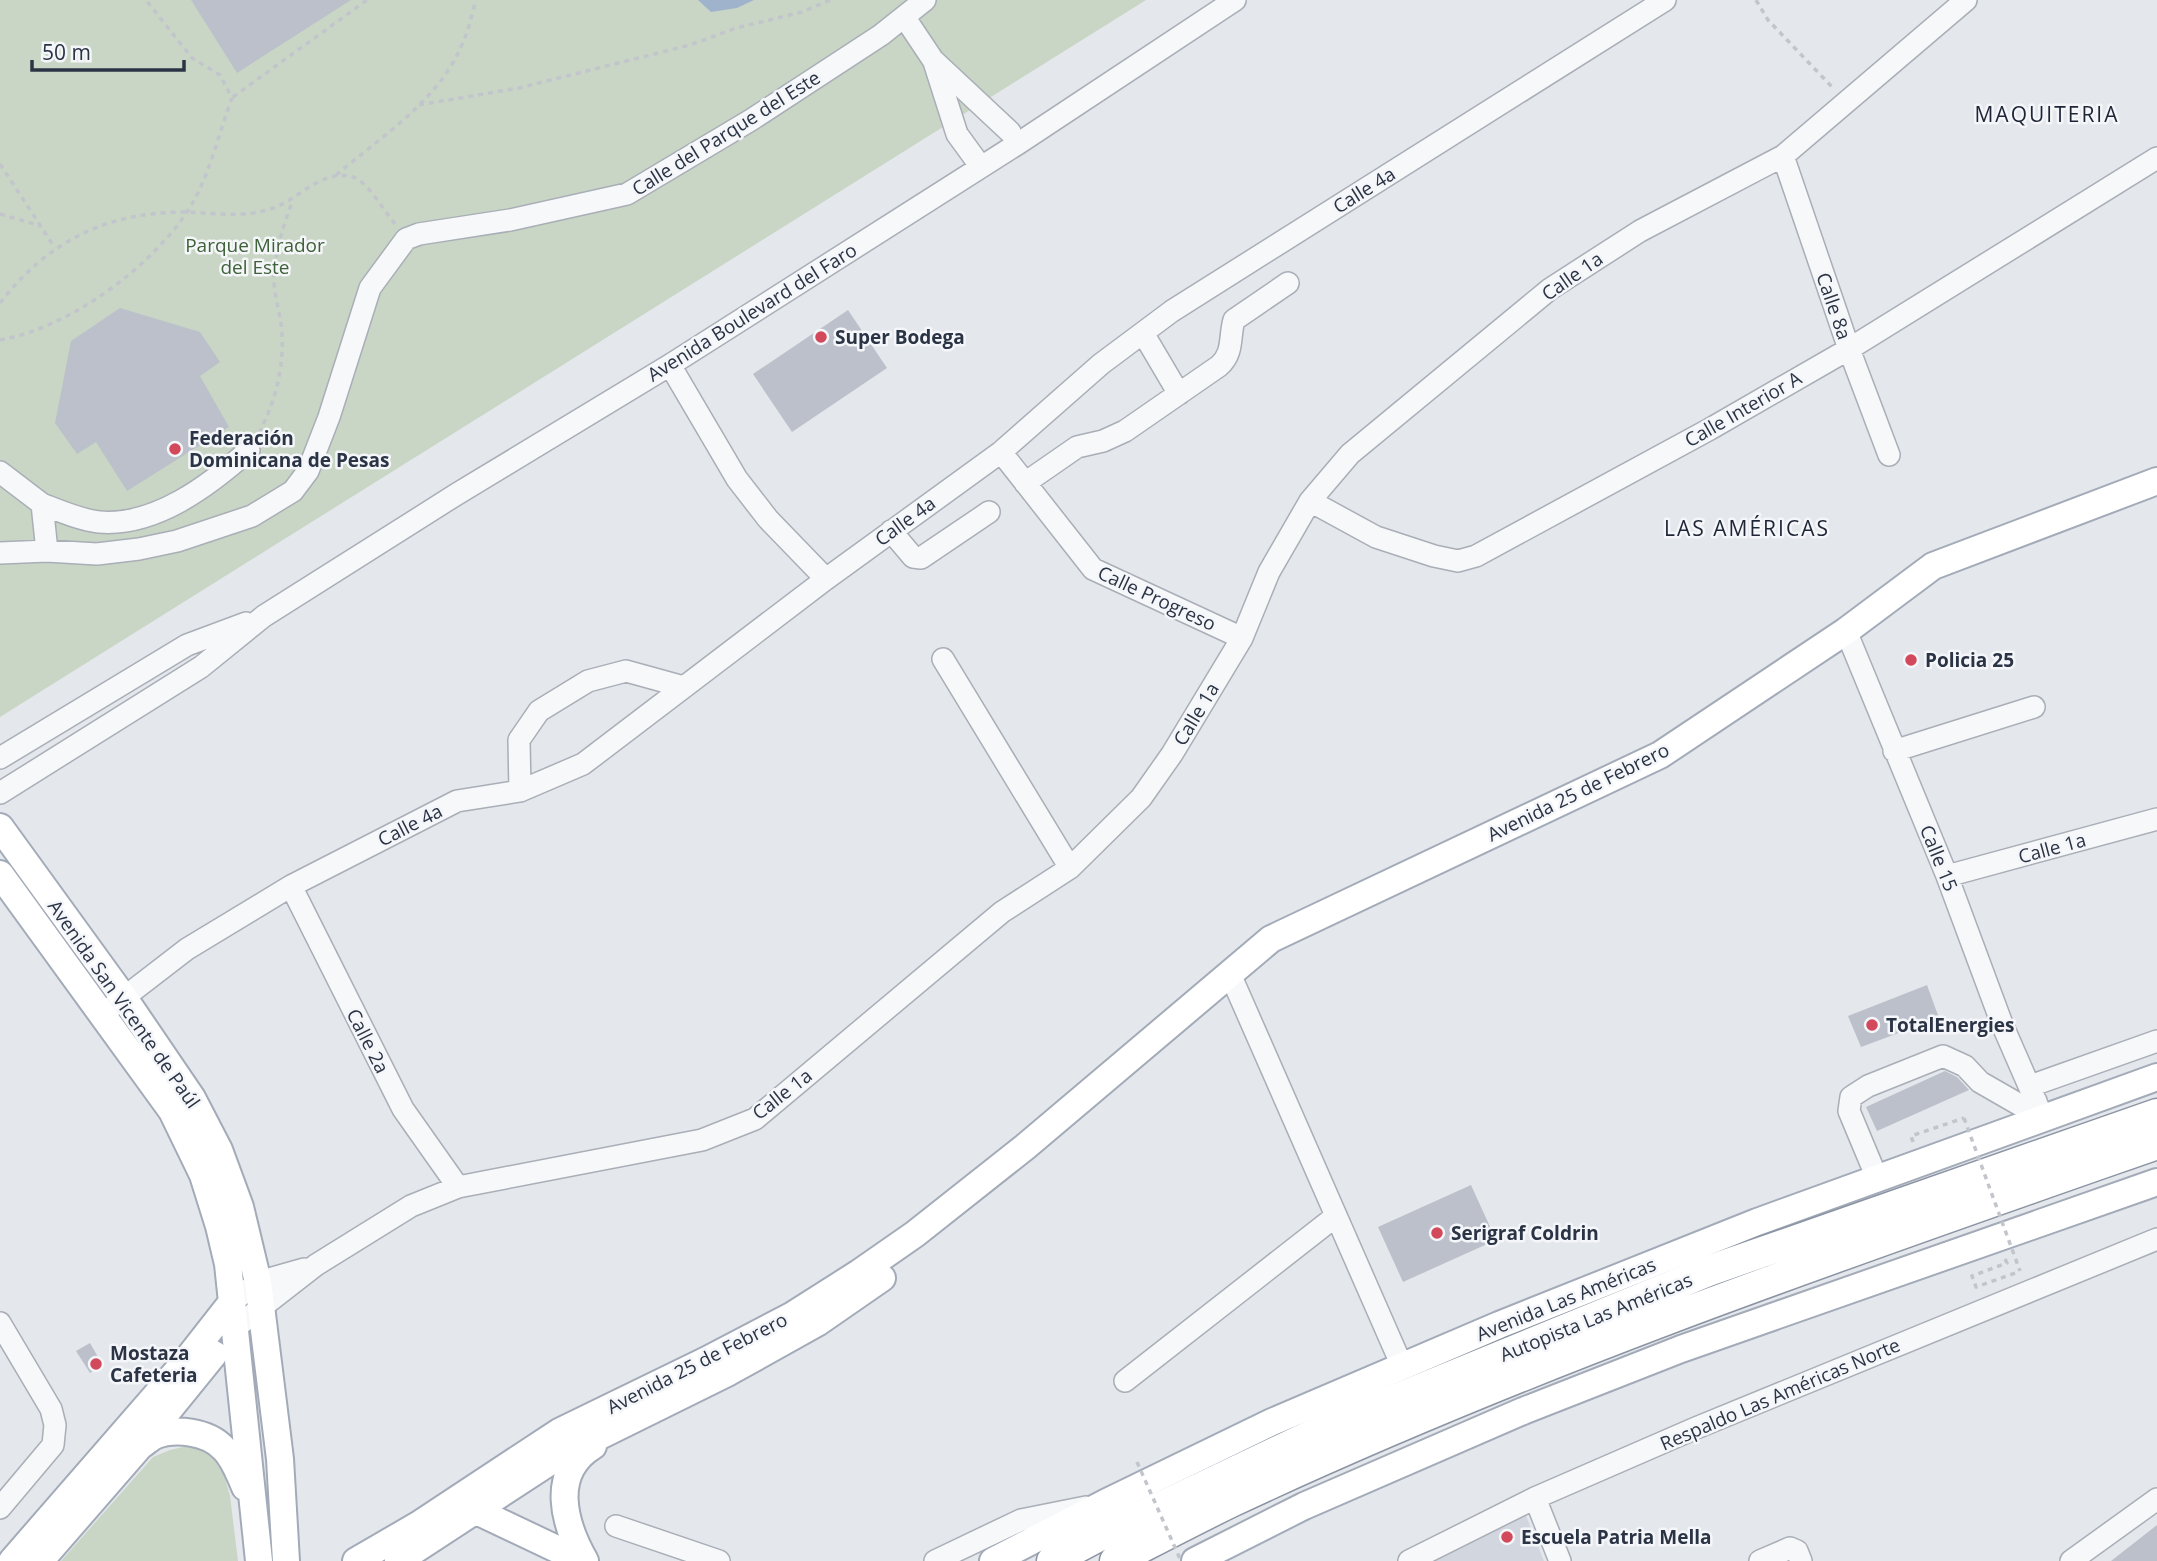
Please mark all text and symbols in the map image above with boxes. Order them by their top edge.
scale bar [32,28,184,72]
text: 50 m [42,38,91,66]
street label: Calle del Parque del Este [627,64,825,202]
district label: MAQUITERIA [1974,100,2120,128]
street label: Calle 4a [1328,161,1400,219]
park label: Parque Mirador del Este [185,232,325,280]
street label: Avenida Boulevard del Faro [642,237,862,387]
street label: Calle 1a [1536,246,1608,306]
street label: Calle 8a [1810,269,1858,343]
place label: Super Bodega [835,324,965,350]
marker: Super Bodega [813,329,829,345]
street label: Calle Interior A [1680,365,1806,453]
place label: Federación Dominicana de Pesas [189,425,389,473]
marker: Federación Dominicana de Pesas [167,441,183,457]
street label: Calle 4a [869,490,941,552]
district label: LAS AMÉRICAS [1664,514,1830,542]
street label: Calle Progreso [1094,559,1220,637]
place label: Policia 25 [1925,647,2014,673]
marker: Policia 25 [1903,652,1919,668]
street label: Calle 1a [1167,678,1225,750]
street label: Avenida 25 de Febrero [1483,737,1673,847]
street label: Calle 4a [373,798,447,852]
street label: Calle 15 [1914,821,1964,895]
street label: Calle 1a [2015,826,2089,870]
street label: Avenida San Vicente de Paúl [42,895,206,1113]
street label: Calle 2a [341,1004,395,1078]
place label: TotalEnergies [1886,1012,2014,1038]
marker: TotalEnergies [1864,1017,1880,1033]
street label: Calle 1a [747,1062,817,1126]
place label: Serigraf Coldrin [1451,1220,1599,1246]
marker: Serigraf Coldrin [1429,1225,1445,1241]
street label: Avenida Las Américas [1472,1251,1660,1347]
street label: Autopista Las Américas [1496,1266,1696,1368]
street label: Avenida 25 de Febrero [602,1306,792,1420]
street label: Respaldo Las Américas Norte [1656,1332,1904,1456]
place label: Mostaza Cafeteria [110,1340,198,1388]
marker: Mostaza Cafeteria [88,1356,104,1372]
place label: Escuela Patria Mella [1521,1524,1711,1550]
marker: Escuela Patria Mella [1499,1529,1515,1545]

